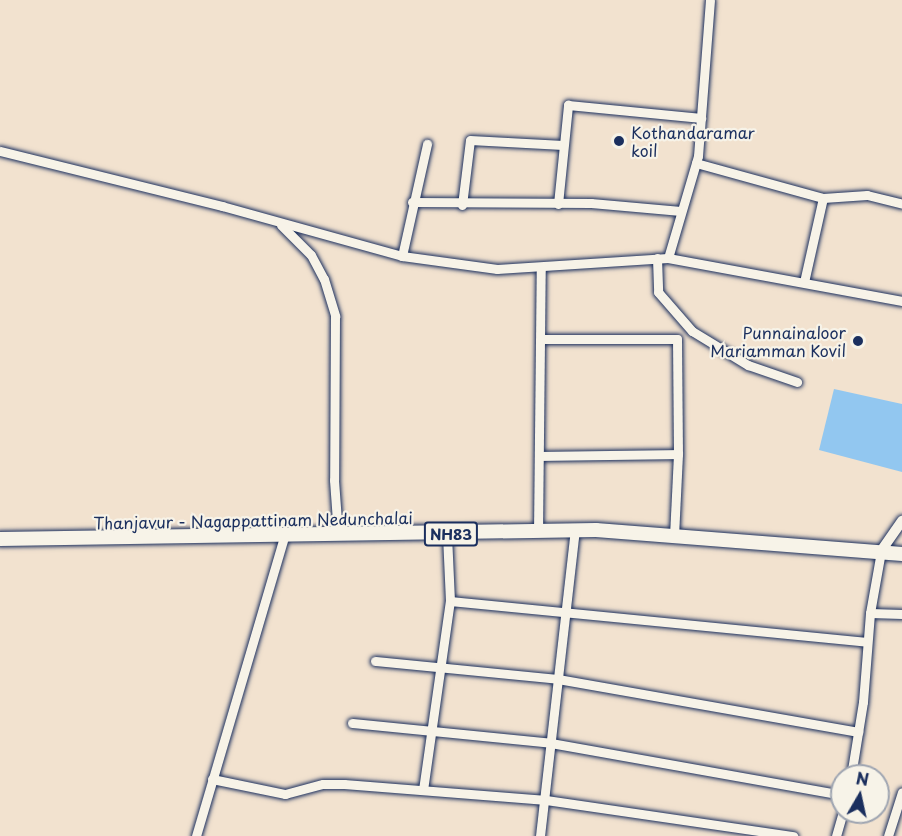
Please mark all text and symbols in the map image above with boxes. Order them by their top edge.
place label: Kothandaramar koil [631,122,755,160]
marker: Kothandaramar koil [612,134,626,148]
place label: Punnainaloor Mariamman Kovil [710,322,846,360]
marker: Punnainaloor Mariamman Kovil [851,334,865,348]
street label: Thanjavur - Nagappattinam Nedunchalai [93,508,413,532]
road number: NH83 [422,522,480,546]
north arrow [830,764,890,824]
text: N [854,765,871,791]

